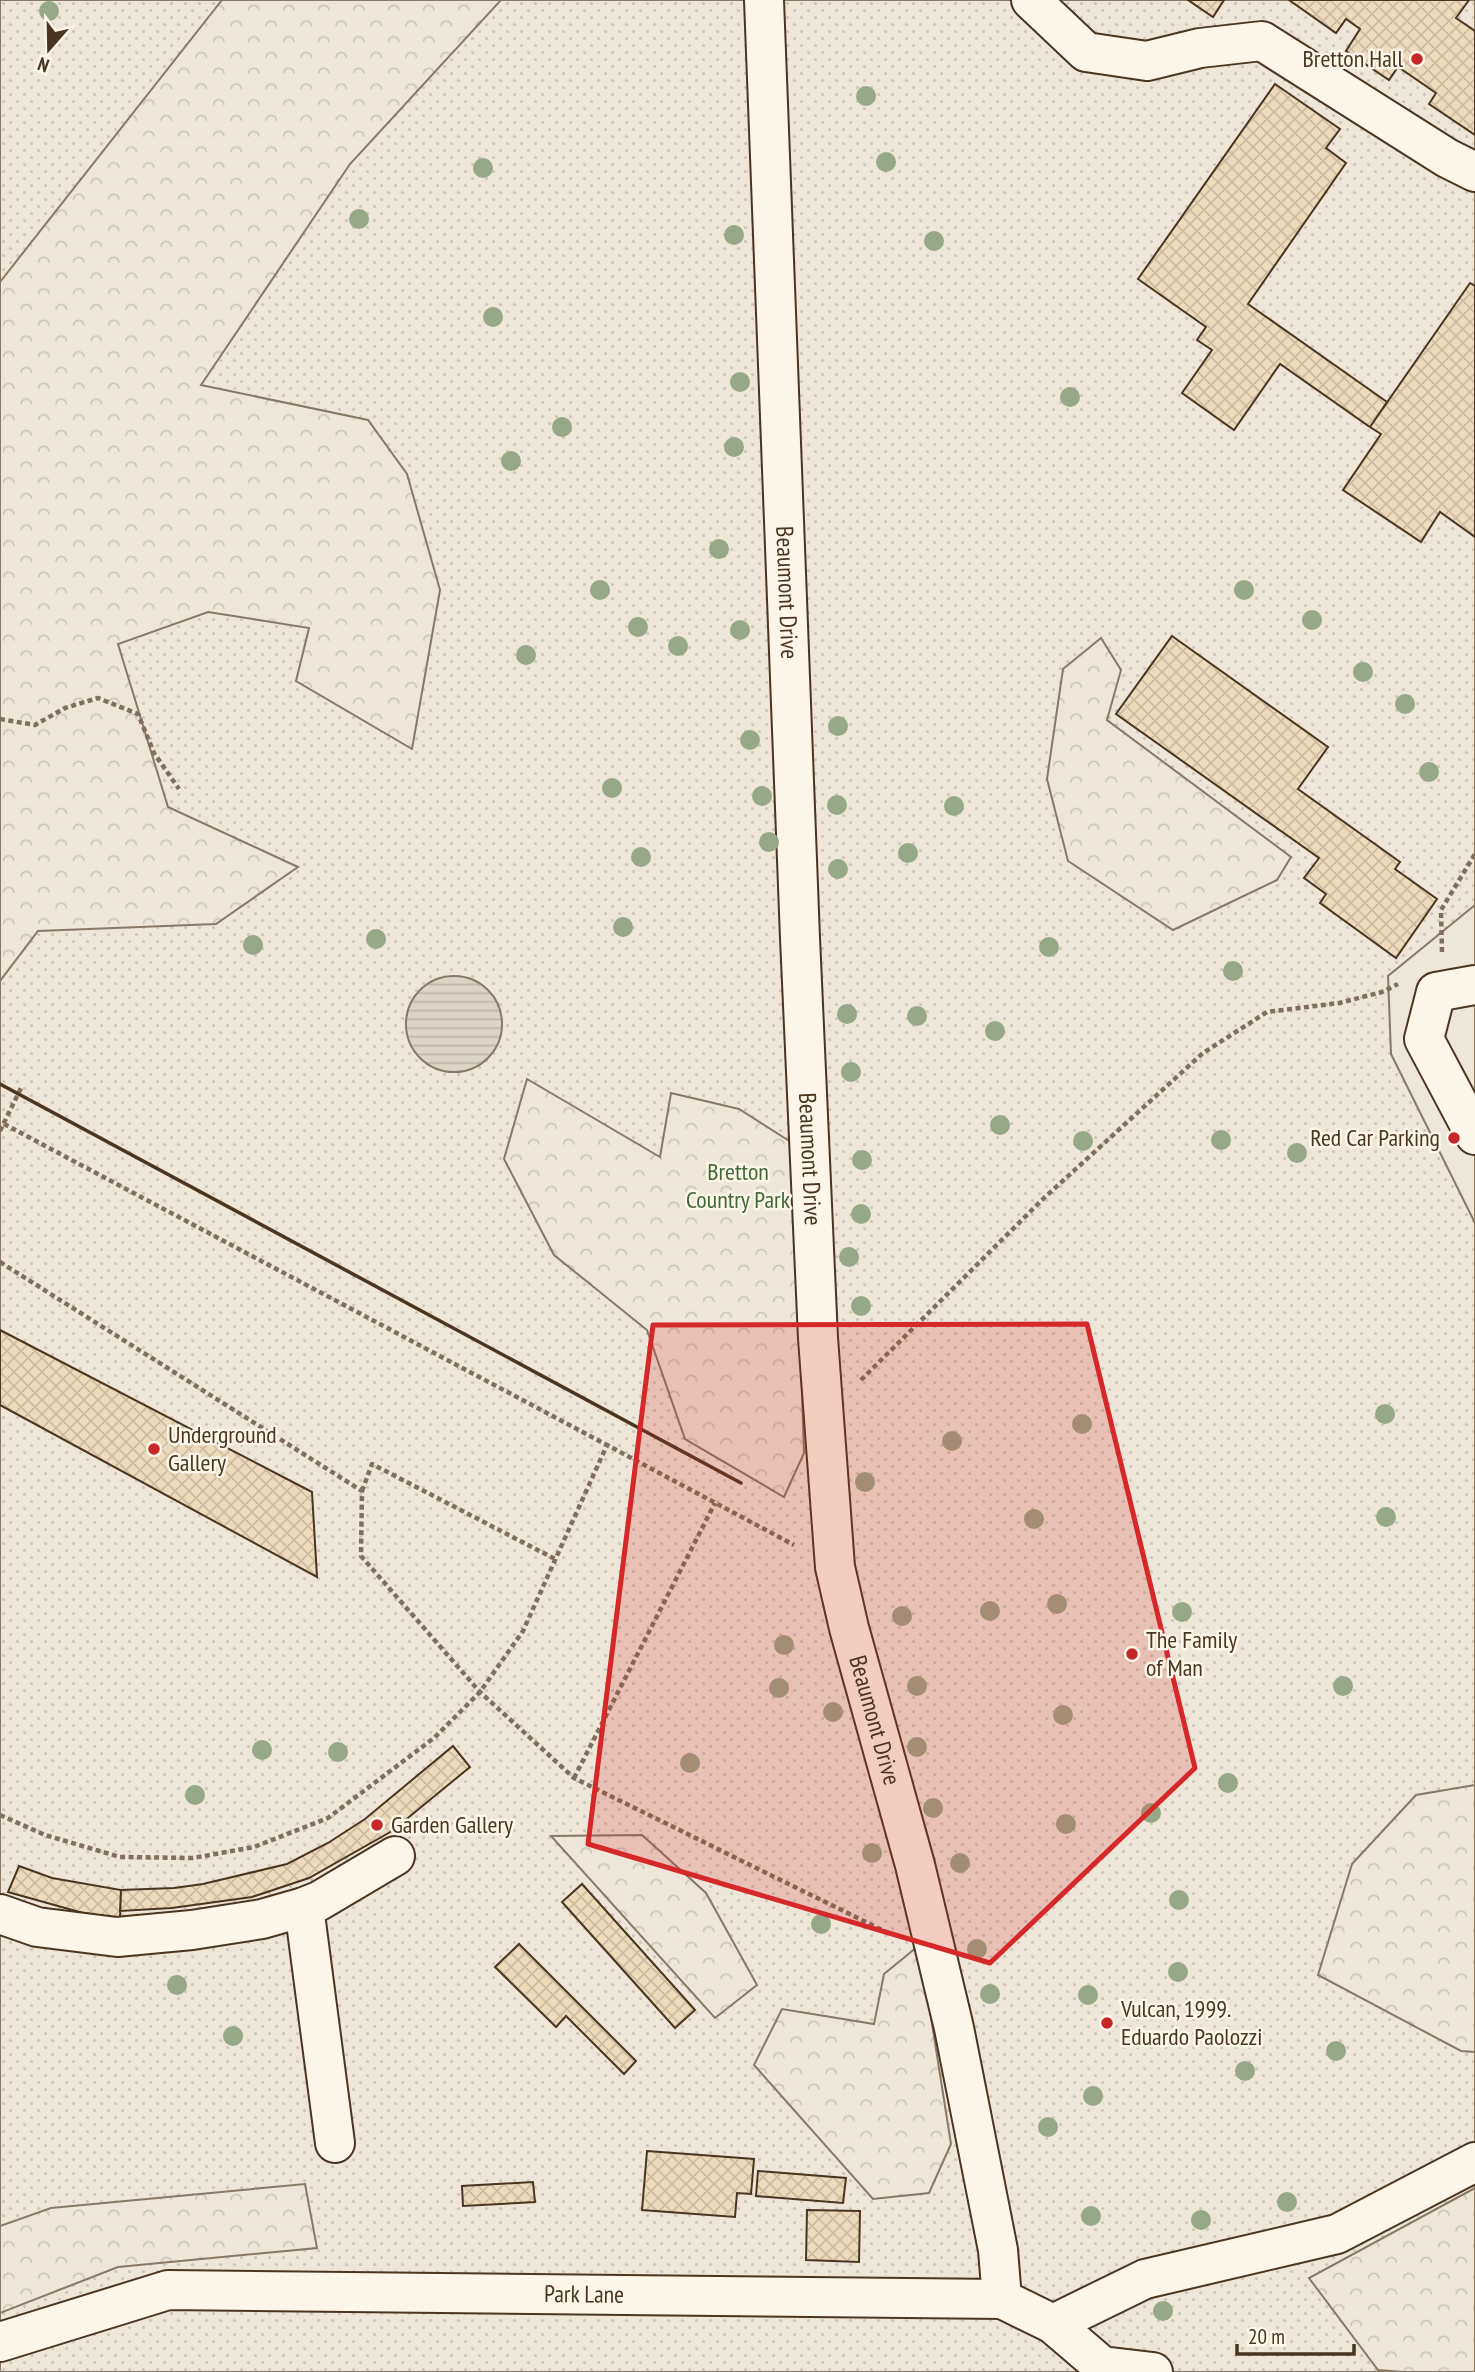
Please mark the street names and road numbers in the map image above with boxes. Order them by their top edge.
street label: Beaumont Drive [769,525,805,660]
street label: Beaumont Drive [792,1092,829,1226]
street label: Beaumont Drive [842,1652,908,1788]
street label: Park Lane [544,2278,624,2310]

